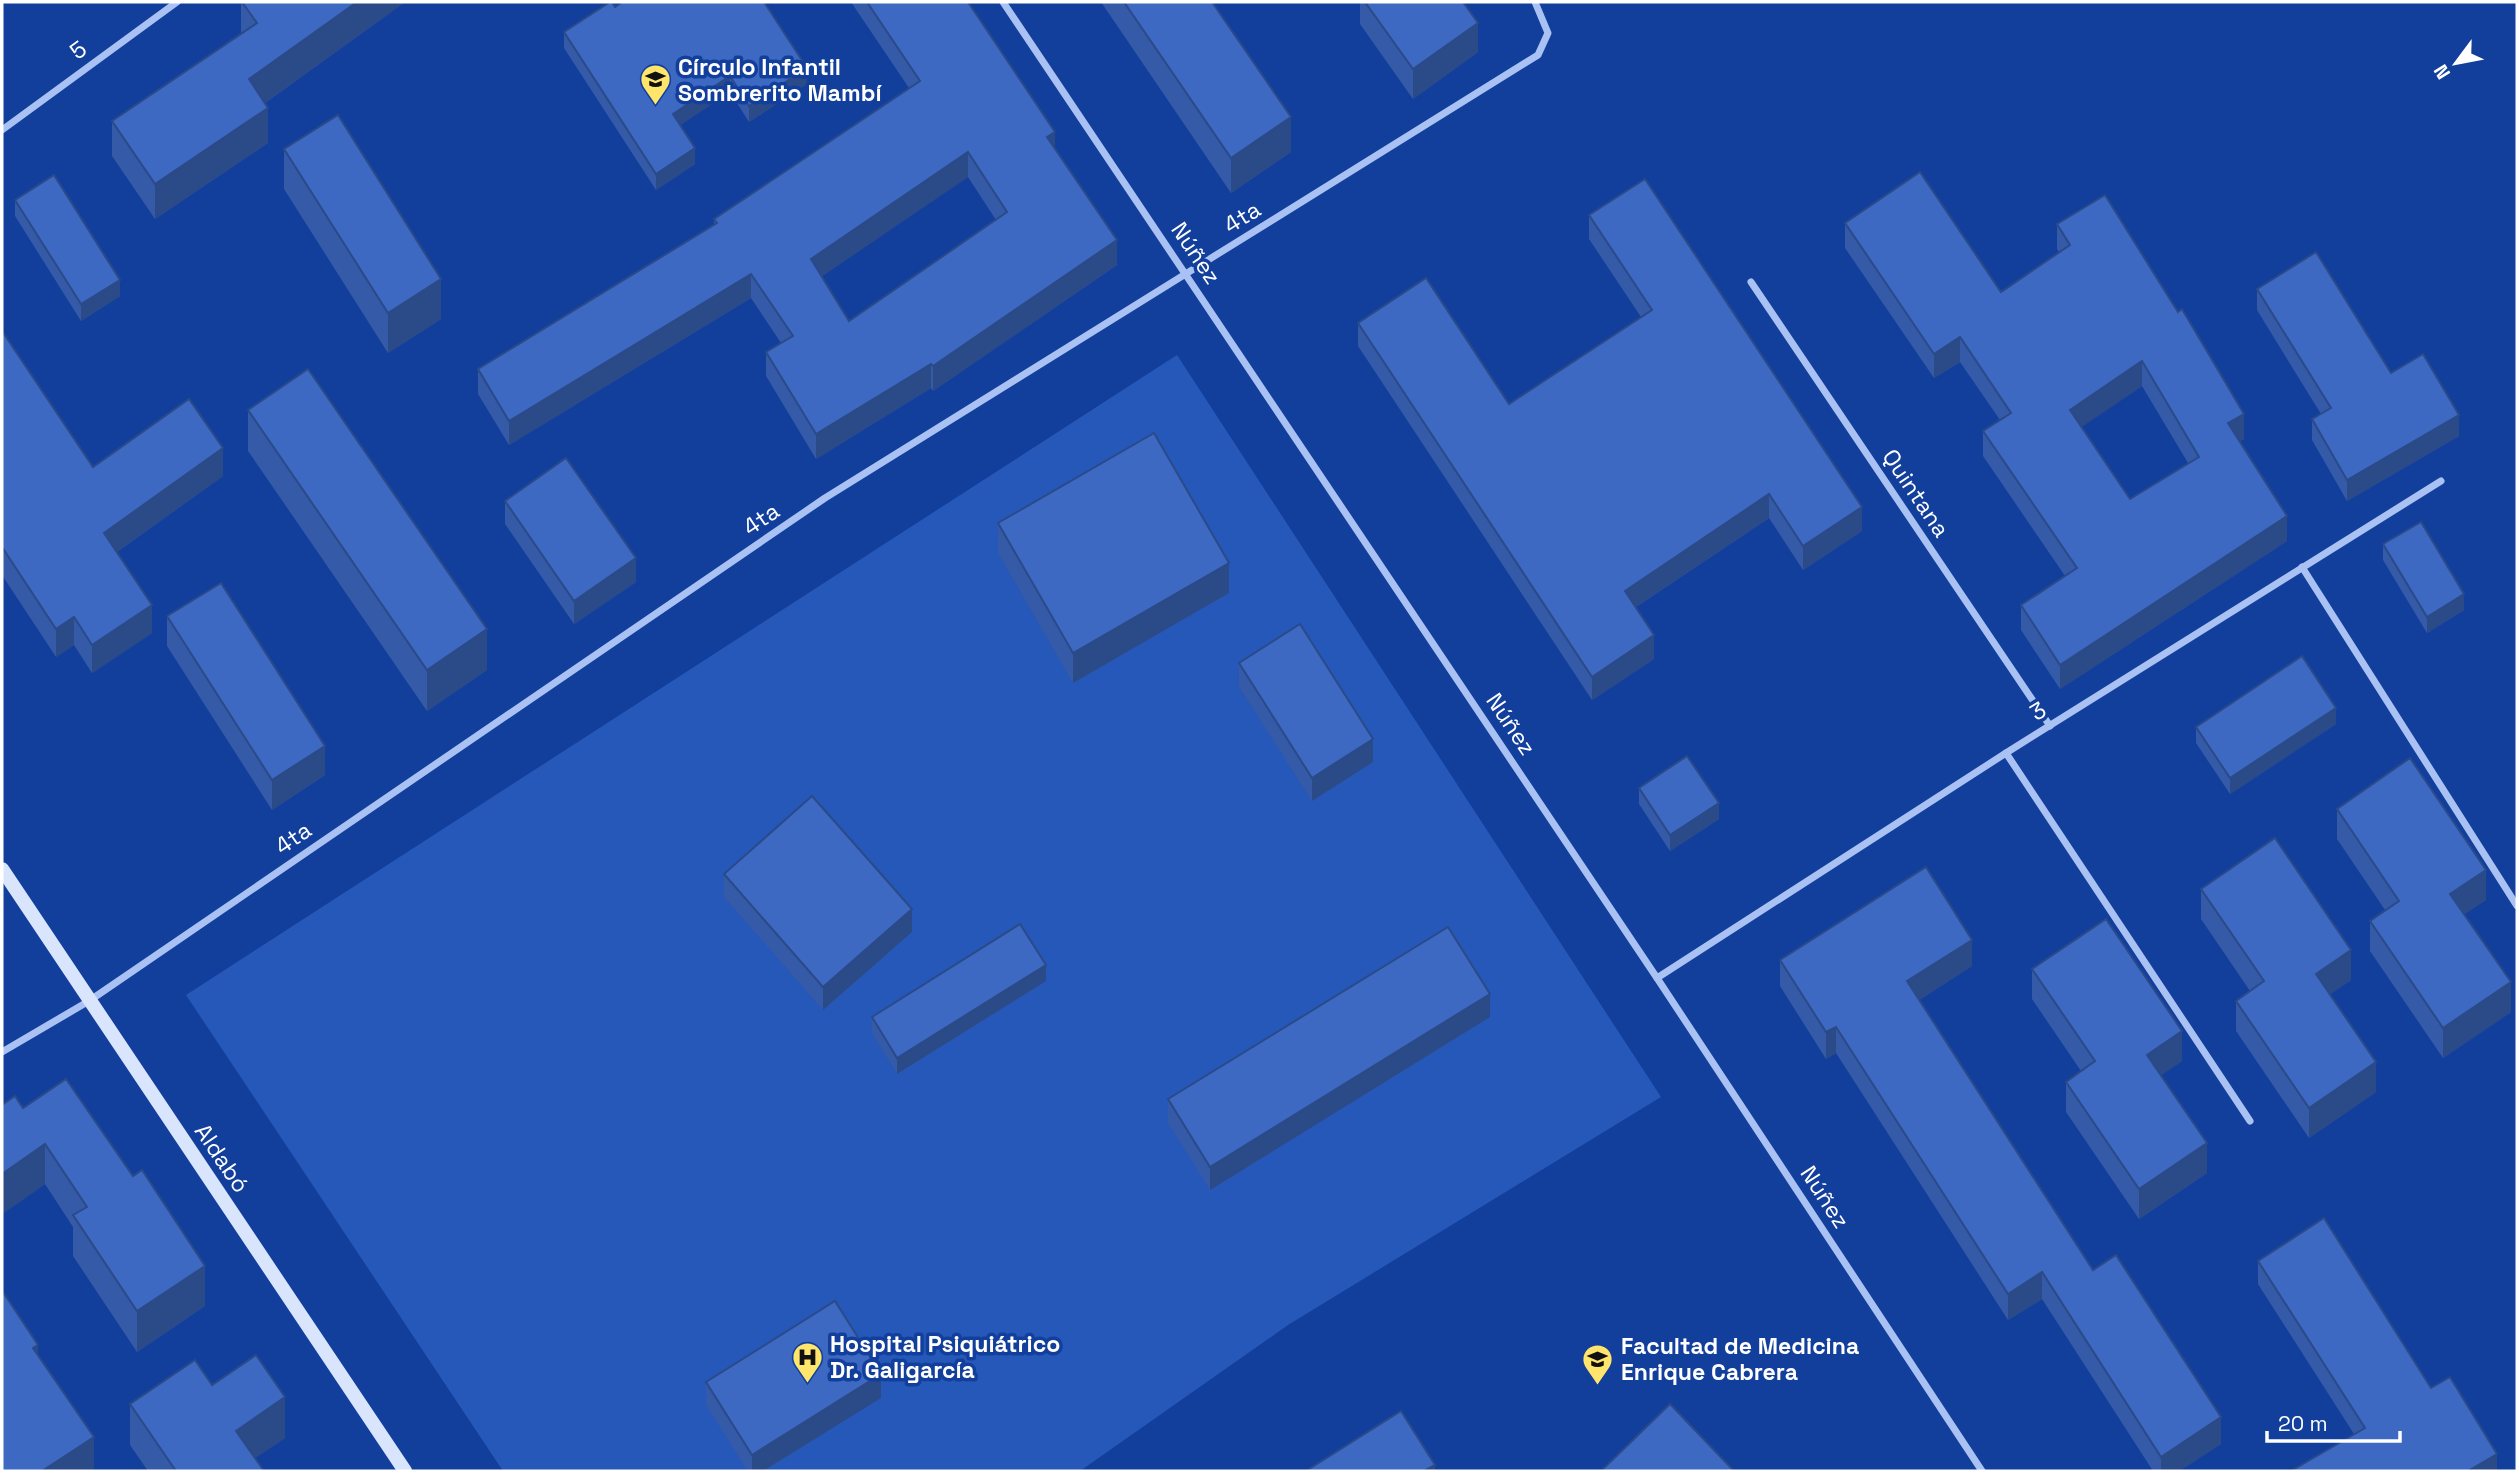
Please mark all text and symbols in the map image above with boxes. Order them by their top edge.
north arrow [2421,28,2491,98]
street label: 5 [64,34,92,66]
place label: Círculo Infantil Sombrerito Mambí [678,52,882,108]
text: N [2428,60,2456,84]
school or university icon: Círculo Infantil Sombrerito Mambí [638,63,672,107]
street label: 4ta [1218,194,1266,240]
street label: Núñez [1164,216,1228,290]
street label: Quintana [1876,443,1956,543]
street label: 4ta [737,496,785,542]
street label: Núñez [1479,687,1543,761]
street label: 3 [2024,695,2052,727]
street label: 4ta [269,815,317,861]
street label: Aldabó [188,1118,256,1198]
street label: Núñez [1794,1160,1856,1234]
place label: Hospital Psiquiátrico Dr. Galigarcía [830,1329,1060,1385]
place label: Facultad de Medicina Enrique Cabrera [1621,1331,1859,1387]
hospital icon: Hospital Psiquiátrico Dr. Galigarcía [790,1340,824,1384]
school or university icon: Facultad de Medicina Enrique Cabrera [1581,1342,1615,1386]
scale bar [2267,1400,2400,1444]
text: 20 m [2278,1410,2328,1437]

